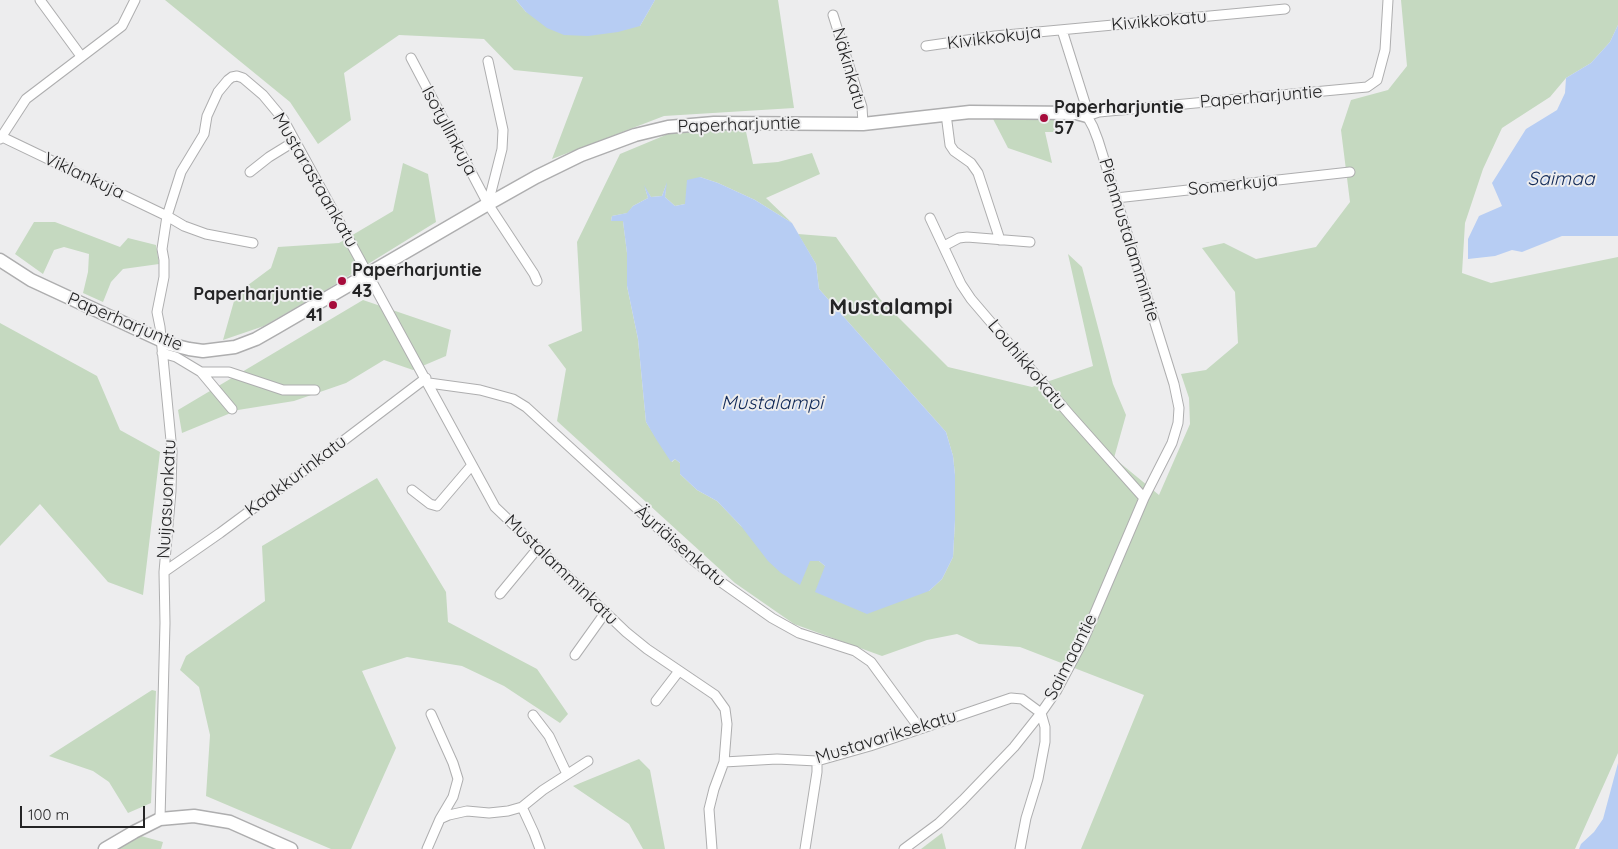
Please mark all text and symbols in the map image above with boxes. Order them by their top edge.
street label: Kivikkokatu [1110,6,1208,36]
street label: Kivikkokuja [946,22,1042,54]
street label: Näkinkatu [827,25,871,113]
street label: Paperharjuntie [1199,81,1323,113]
street label: Isotyllinkuja [416,83,482,179]
place label: Paperharjuntie 57 [1054,97,1184,140]
street label: Mustarastaankatu [268,109,362,251]
street label: Paperharjuntie [677,112,801,138]
marker: Paperharjuntie 57 [1038,112,1050,124]
street label: Viklankuja [40,148,128,204]
street label: Pienmustalammintie [1094,156,1164,324]
water label: Saimaa [1528,168,1594,190]
street label: Somerkuja [1187,170,1279,200]
place label: Paperharjuntie 43 [352,260,482,302]
marker: Paperharjuntie 43 [336,275,348,287]
place label: Paperharjuntie 41 [193,284,323,326]
street label: Paperharjuntie [64,288,186,356]
district label: Mustalampi [829,294,953,320]
marker: Paperharjuntie 41 [327,299,339,311]
street label: Louhikkokatu [983,315,1071,415]
water label: Mustalampi [721,392,823,414]
street label: Kaakkurinkatu [241,431,351,521]
street label: Nuijasuonkatu [153,439,181,559]
street label: Äyriäisenkatu [630,501,730,591]
street label: Mustalamminkatu [500,510,622,630]
street label: Saimaantie [1040,610,1102,704]
street label: Mustavariksekatu [813,705,959,769]
scale bar [22,796,148,828]
text: 100 m [28,805,69,824]

